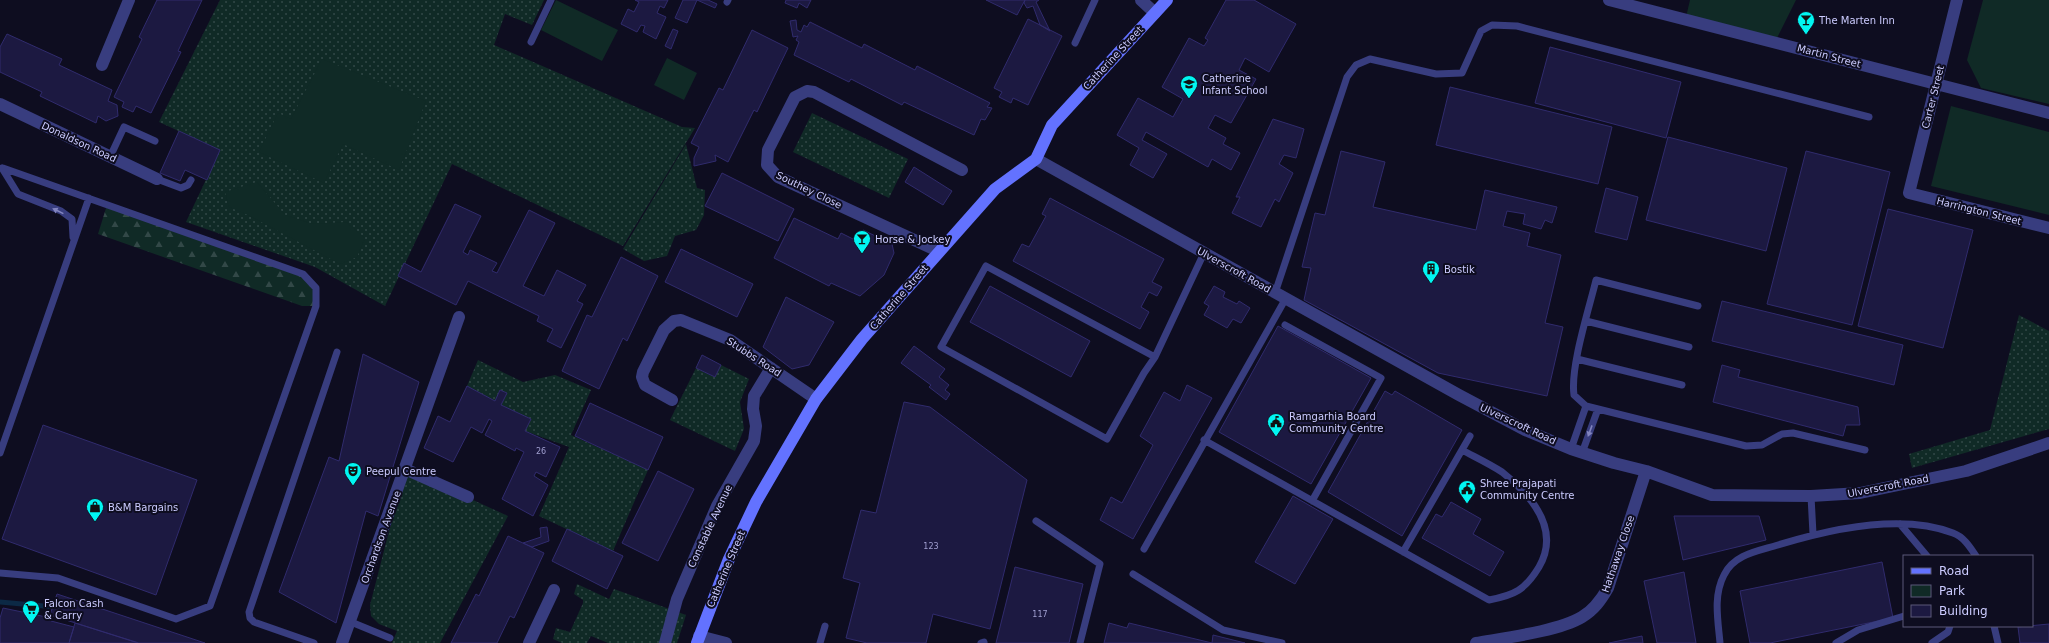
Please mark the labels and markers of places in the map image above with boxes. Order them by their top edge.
bar icon: The Marten Inn [1796,10,1816,35]
place label: The Marten Inn [1818,15,1895,26]
place label: Catherine Infant School [1202,73,1268,96]
school or university icon: Catherine Infant School [1179,74,1199,99]
bar icon: Horse & Jockey [852,229,872,254]
place label: Horse & Jockey [875,234,950,245]
building icon: Bostik [1421,259,1441,284]
place label: Bostik [1444,264,1475,275]
place label: Ramgarhia Board Community Centre [1289,411,1384,434]
public building icon: Ramgarhia Board Community Centre [1266,412,1286,437]
theatre icon: Peepul Centre [343,461,363,486]
place label: Peepul Centre [366,466,436,477]
place label: Shree Prajapati Community Centre [1480,478,1575,501]
public building icon: Shree Prajapati Community Centre [1457,479,1477,504]
shop icon: B&M Bargains [85,497,105,522]
place label: B&M Bargains [108,502,178,513]
place label: Falcon Cash & Carry [44,598,104,621]
supermarket icon: Falcon Cash & Carry [21,599,41,624]

